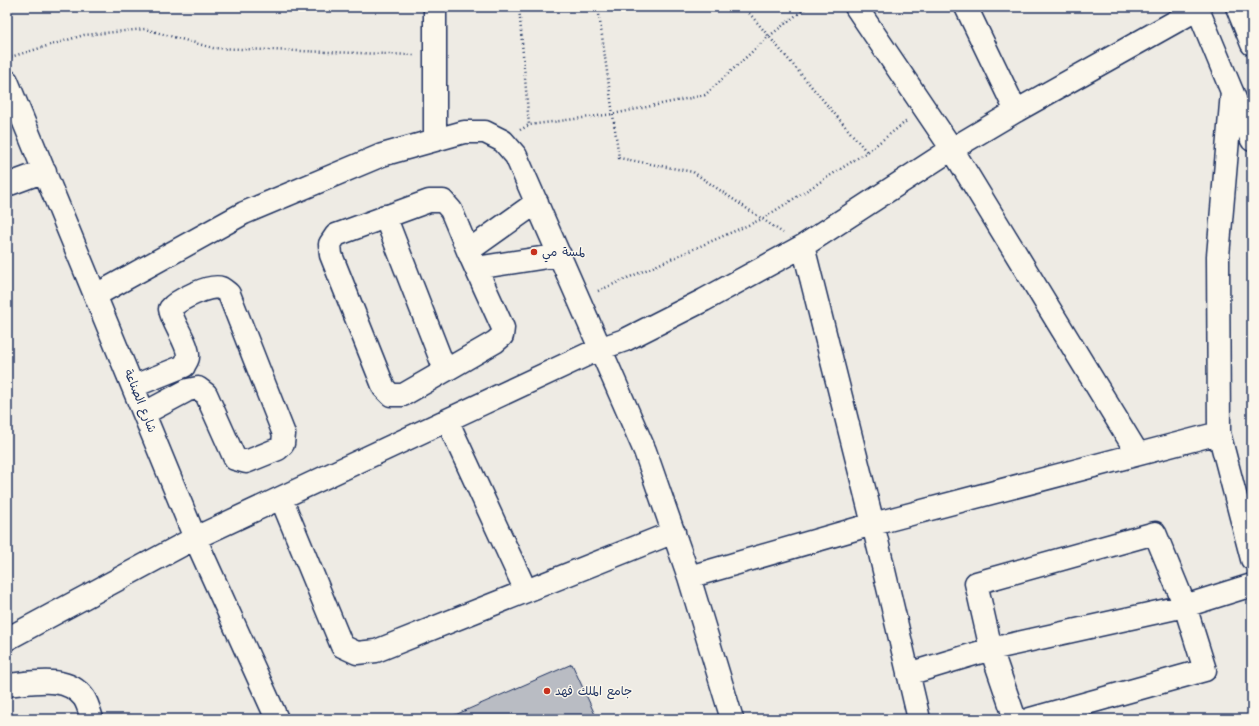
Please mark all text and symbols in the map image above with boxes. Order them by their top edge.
place label: لمسة مي [542,244,585,263]
marker: لمسة مي [529,247,539,257]
street label: شارع الصناعة [120,367,160,435]
place label: جامع الملك فهد [555,683,632,700]
marker: جامع الملك فهد [542,686,552,696]

